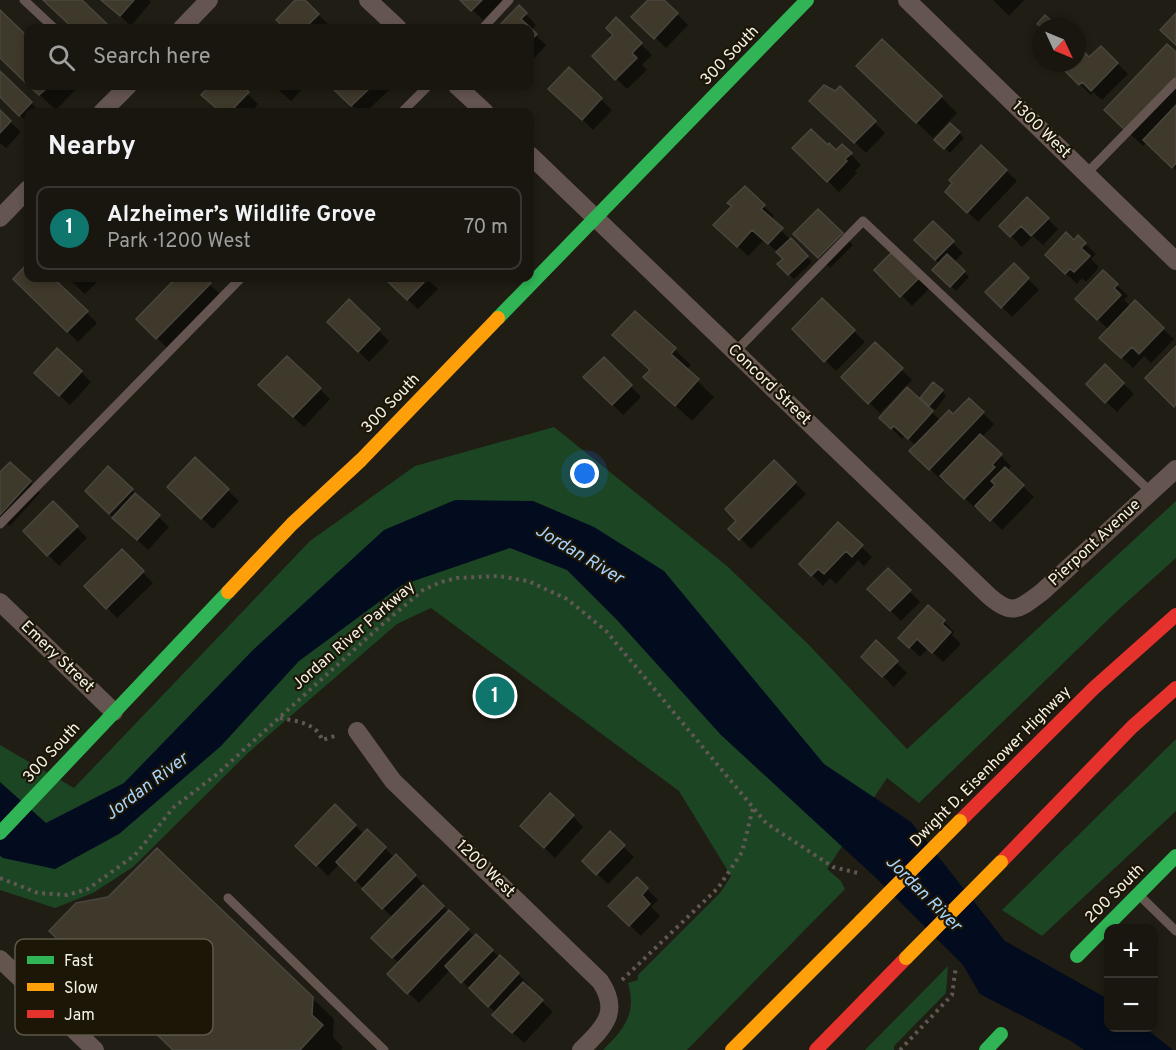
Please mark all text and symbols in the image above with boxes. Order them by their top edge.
north arrow [1032,18,1086,72]
street label: 300 South [697,22,763,90]
search box [24,24,534,90]
icon: search [45,41,78,74]
text: Search here [93,44,211,71]
street label: 1300 West [1007,97,1075,163]
text: Nearby [48,131,136,164]
text: Alzheimer’s Wildlife Grove [107,202,376,229]
text: 1 [66,215,74,241]
text: 70 m [464,215,508,241]
text: Park · 1200 West [107,229,251,255]
street label: Concord Street [723,340,815,430]
street label: 300 South [358,370,424,438]
your location [570,459,599,488]
street label: Pierpont Avenue [1045,495,1145,591]
water label: Jordan River [531,520,629,591]
street label: Jordan River Parkway [288,577,420,695]
street label: Emery Street [16,617,98,697]
pin: 1 [476,674,514,718]
street label: Dwight D. Eisenhower Highway [906,682,1076,852]
street label: 300 South [19,719,85,787]
water label: Jordan River [101,747,195,826]
street label: 1200 West [451,836,519,902]
water label: Jordan River [880,851,968,939]
street label: 200 South [1081,860,1149,928]
map controls [1104,924,1158,1032]
button: + [1104,924,1158,978]
legend [15,939,213,1035]
text: Fast [64,952,94,972]
button: − [1104,978,1158,1032]
text: Slow [64,979,98,999]
text: Jam [64,1006,95,1026]

